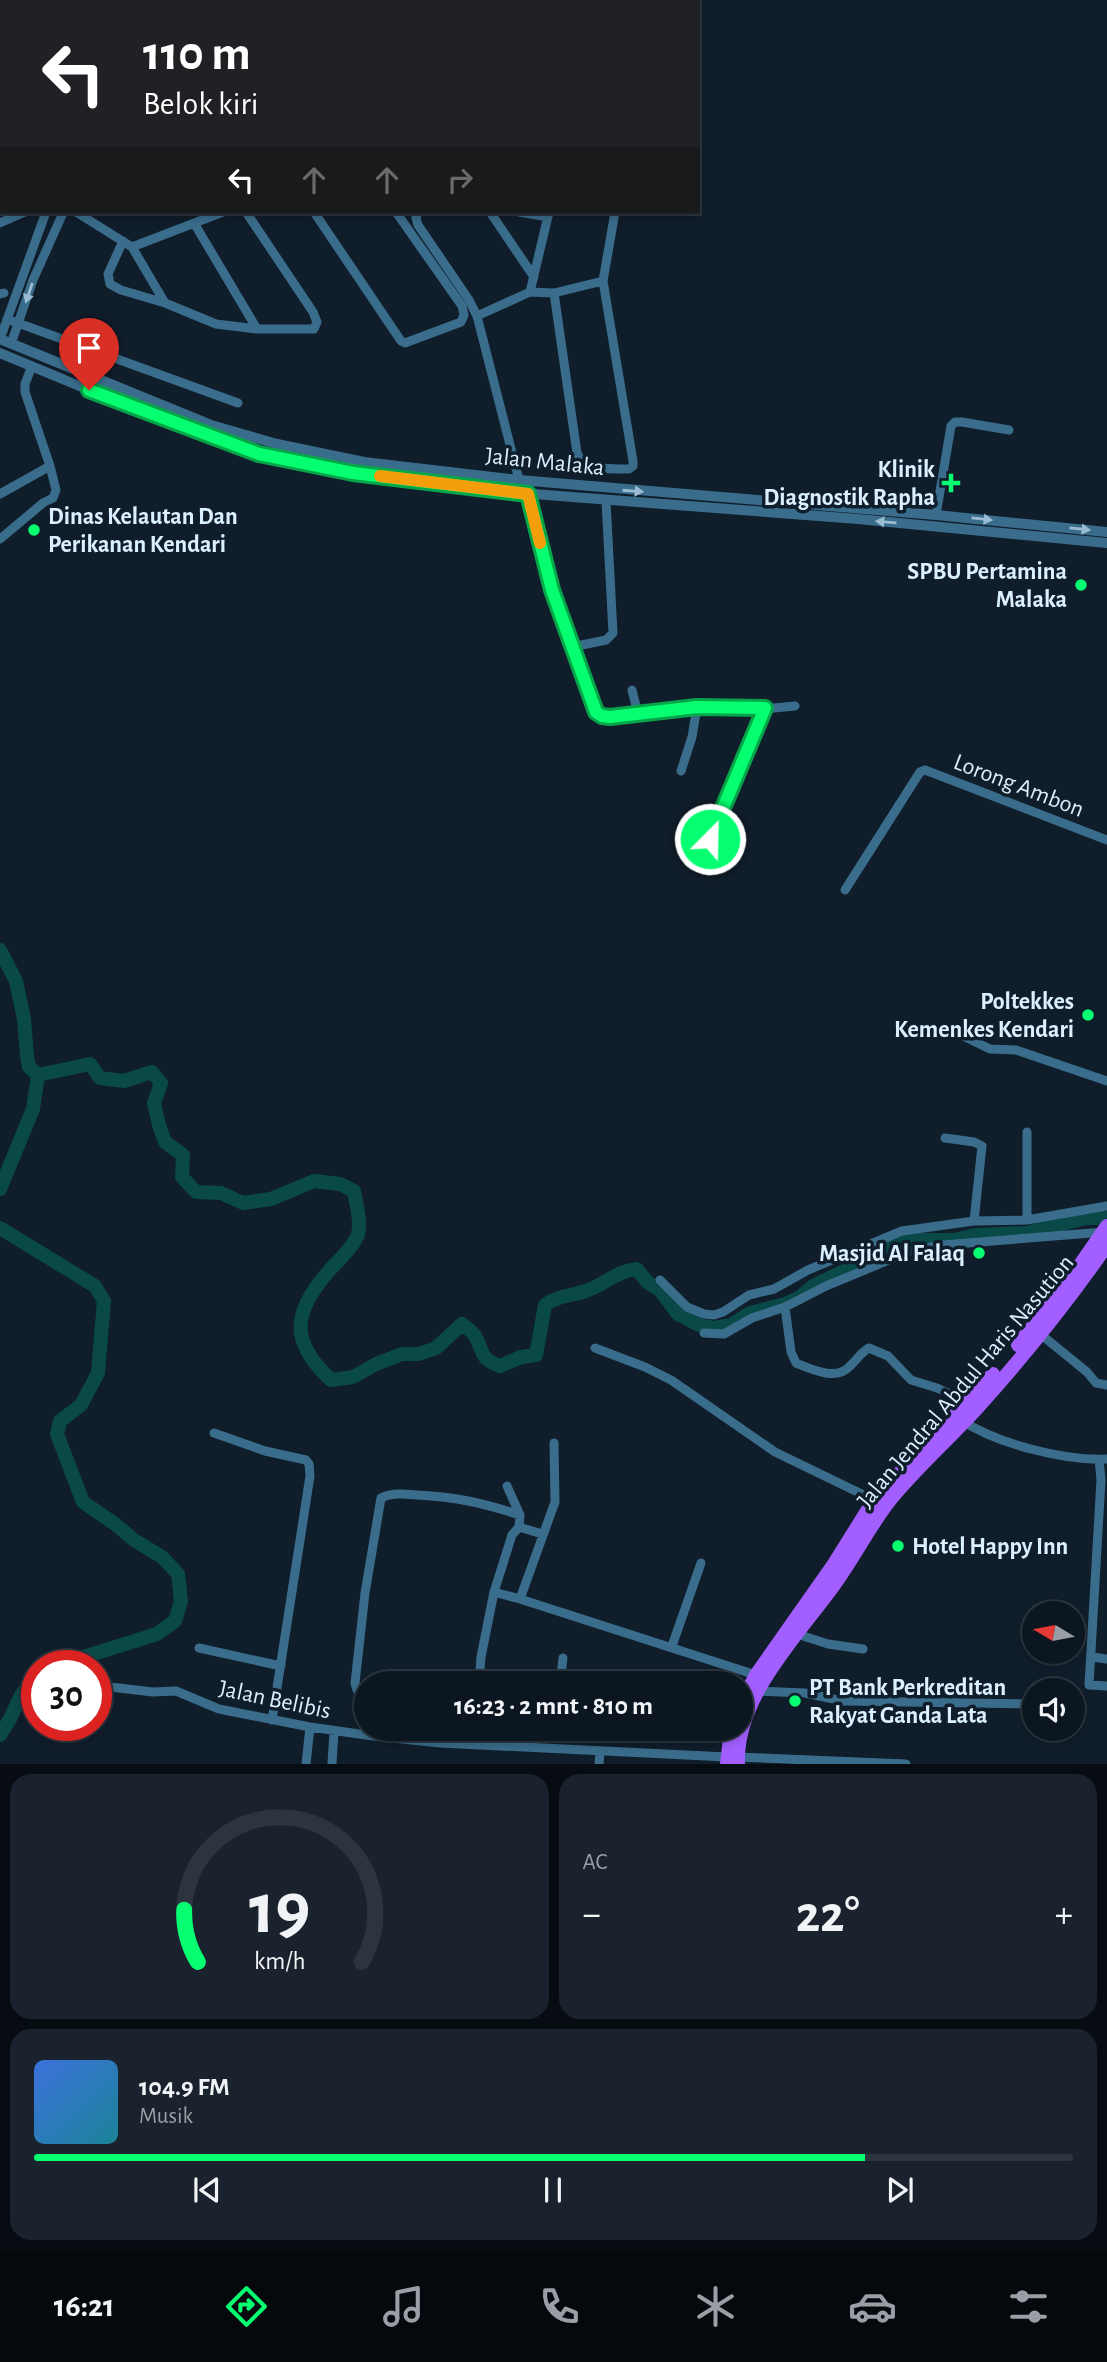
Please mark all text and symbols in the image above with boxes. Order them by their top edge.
icon: left [28,28,119,119]
text: 110 m [143,30,251,79]
text: Belok kiri [143,88,259,120]
icon: left [222,161,260,199]
icon: ahead [295,161,333,199]
icon: ahead [368,161,406,199]
icon: right [441,161,479,199]
one-way arrow [23,282,34,303]
pin [59,318,119,390]
icon: arrive [70,329,108,367]
street label: Jalan Malaka [484,444,606,480]
place label: Klinik Diagnostik Rapha [764,458,935,510]
marker: Klinik Diagnostik Rapha [941,473,961,493]
one-way arrow [622,486,644,497]
place label: Dinas Kelautan Dan Perikanan Kendari [48,505,238,557]
one-way arrow [971,514,993,525]
one-way arrow [875,516,897,527]
marker: Dinas Kelautan Dan Perikanan Kendari [26,522,42,538]
one-way arrow [1070,524,1092,535]
place label: SPBU Pertamina Malaka [907,560,1067,612]
marker: SPBU Pertamina Malaka [1073,577,1089,593]
street label: Lorong Ambon [950,750,1087,822]
position arrow [673,802,747,876]
place label: Poltekkes Kemenkes Kendari [894,990,1074,1042]
marker: Poltekkes Kemenkes Kendari [1080,1007,1096,1023]
place label: Masjid Al Falaq [819,1242,965,1266]
marker: Masjid Al Falaq [971,1245,987,1261]
street label: Jalan Jendral Abdul Haris Nasution [853,1251,1078,1513]
place label: Hotel Happy Inn [912,1535,1068,1559]
marker: Hotel Happy Inn [890,1538,906,1554]
north arrow [1022,1601,1085,1664]
map controls [1022,1601,1085,1741]
speed limit sign: 30 [21,1650,112,1741]
street label: Jalan Belibis [217,1676,333,1724]
place label: PT Bank Perkreditan Rakyat Ganda Lata [809,1676,1006,1728]
button: sound [1022,1678,1085,1741]
text: 16:23 · 2 mnt · 810 m [454,1693,653,1719]
marker: PT Bank Perkreditan Rakyat Ganda Lata [787,1693,803,1709]
text: AC [583,1851,607,1874]
text: 19 [249,1875,310,1948]
text: 22° [796,1889,860,1941]
text: − [583,1896,601,1934]
text: + [1055,1896,1073,1934]
text: km/h [253,1949,305,1974]
text: 104.9 FM [139,2074,230,2100]
text: Musik [139,2105,193,2128]
icon: previous [188,2171,226,2209]
icon: pause [534,2171,572,2209]
icon: next [881,2171,919,2209]
icon: directions [222,2282,271,2331]
icon: music [379,2282,428,2331]
icon: phone [535,2282,584,2331]
icon: climate [691,2282,740,2331]
icon: car [848,2282,897,2331]
icon: filters [1004,2282,1053,2331]
text: 16:21 [54,2290,115,2322]

